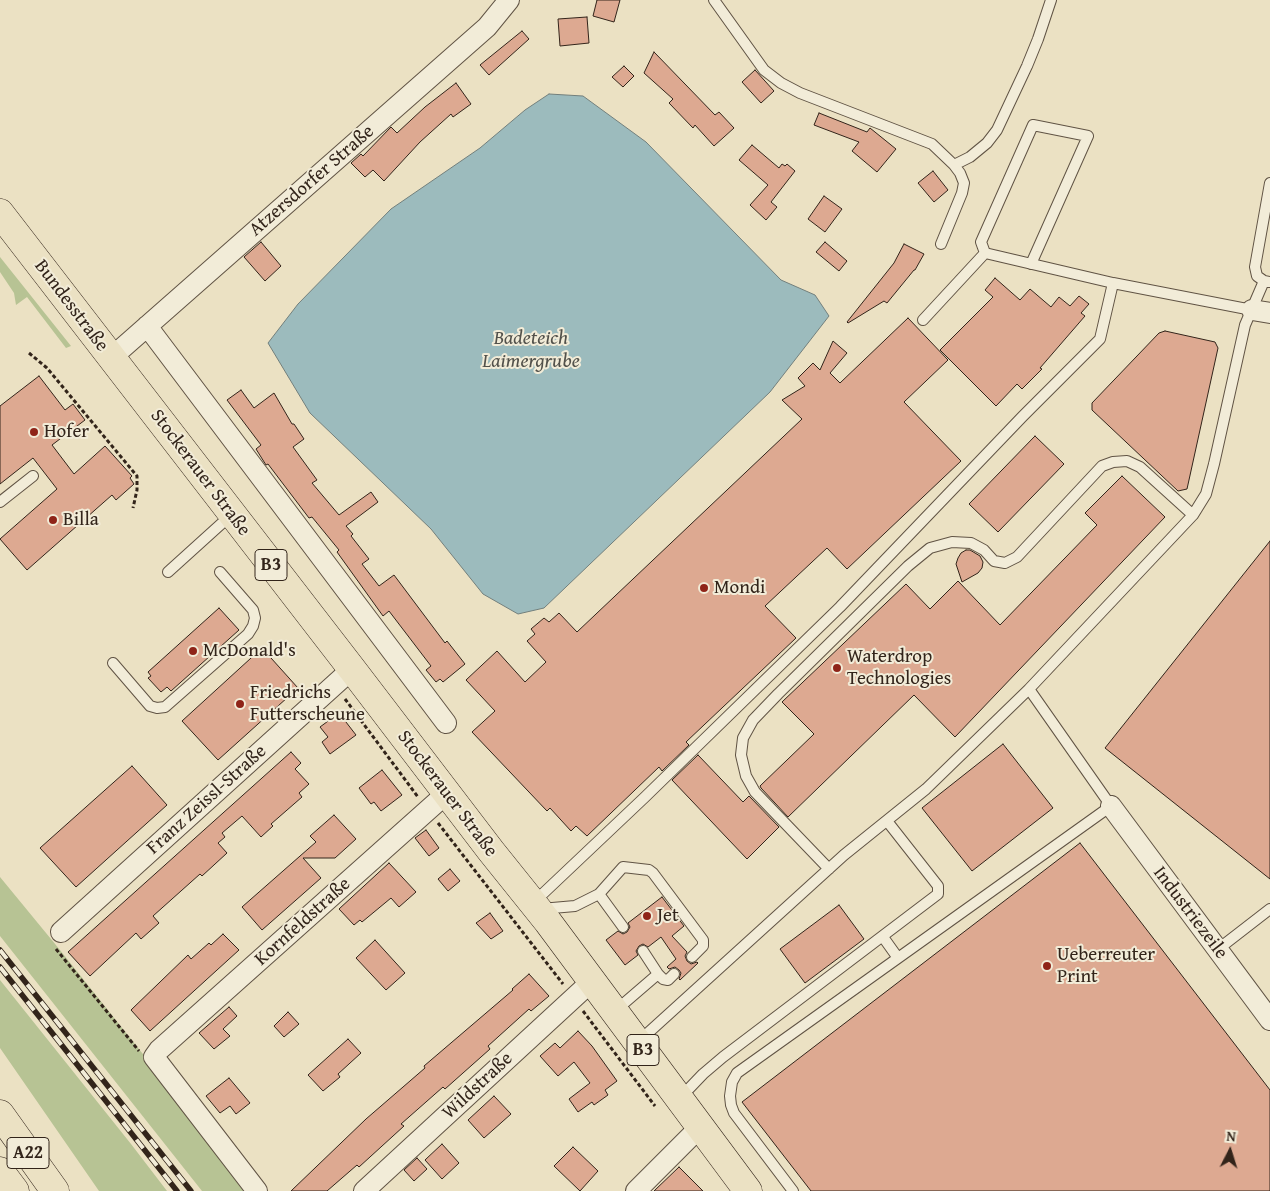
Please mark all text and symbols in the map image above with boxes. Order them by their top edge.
street label: Atzersdorfer Straße [245,121,379,241]
street label: Bundesstraße [29,256,113,356]
water label: Badeteich Laimergrube [482,327,580,374]
street label: Stockerauer Straße [145,405,255,541]
place label: Hofer [44,421,89,443]
marker: Hofer [28,426,40,438]
place label: Billa [63,509,99,531]
marker: Billa [47,514,59,526]
road number: B3 [255,550,287,580]
place label: Mondi [714,577,765,599]
marker: Mondi [698,582,710,594]
place label: McDonald's [203,640,296,662]
marker: McDonald's [187,645,199,657]
place label: Waterdrop Technologies [847,646,951,690]
marker: Waterdrop Technologies [831,662,843,674]
place label: Friedrichs Futterscheune [250,682,365,726]
marker: Friedrichs Futterscheune [234,698,246,710]
street label: Stockerauer Straße [392,726,502,862]
street label: Franz Zeissl-Straße [143,740,271,860]
street label: Industriezeile [1148,862,1232,964]
street label: Kornfeldstraße [250,873,356,971]
place label: Jet [657,905,679,927]
marker: Jet [641,910,653,922]
place label: Ueberreuter Print [1057,944,1155,988]
marker: Ueberreuter Print [1041,960,1053,972]
road number: B3 [627,1034,659,1066]
street label: Wildstraße [438,1048,518,1124]
north arrow [1205,1126,1255,1176]
text: N [1226,1126,1237,1146]
road number: A22 [7,1138,49,1168]

